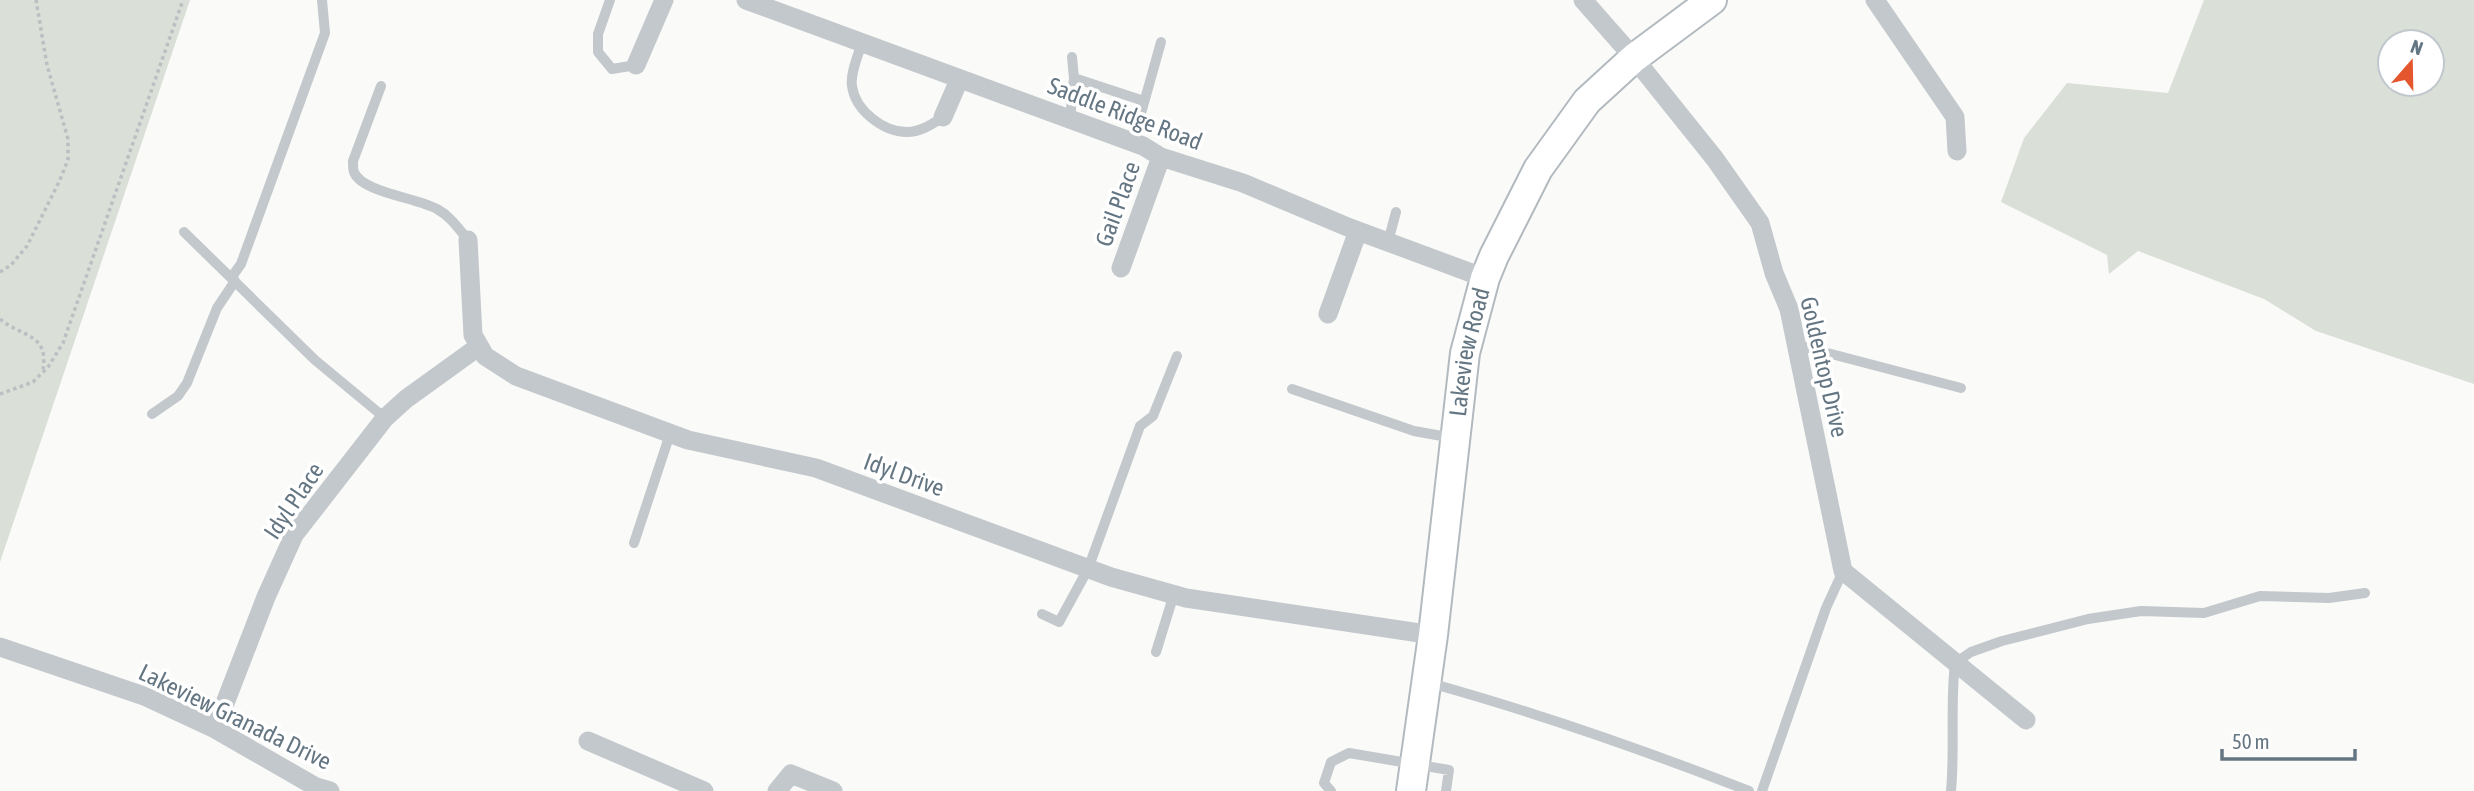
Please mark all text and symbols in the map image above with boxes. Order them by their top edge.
north arrow [2376,28,2446,98]
text: N [2408,35,2426,59]
street label: Saddle Ridge Road [1044,72,1206,155]
street label: Gail Place [1090,158,1145,250]
street label: Lakeview Road [1444,285,1495,418]
street label: Goldentop Drive [1795,294,1854,440]
street label: Idyl Drive [860,448,948,502]
street label: Idyl Place [258,457,329,544]
street label: Lakeview Granada Drive [135,658,336,775]
scale bar [2222,718,2355,762]
text: 50 m [2232,729,2270,753]

